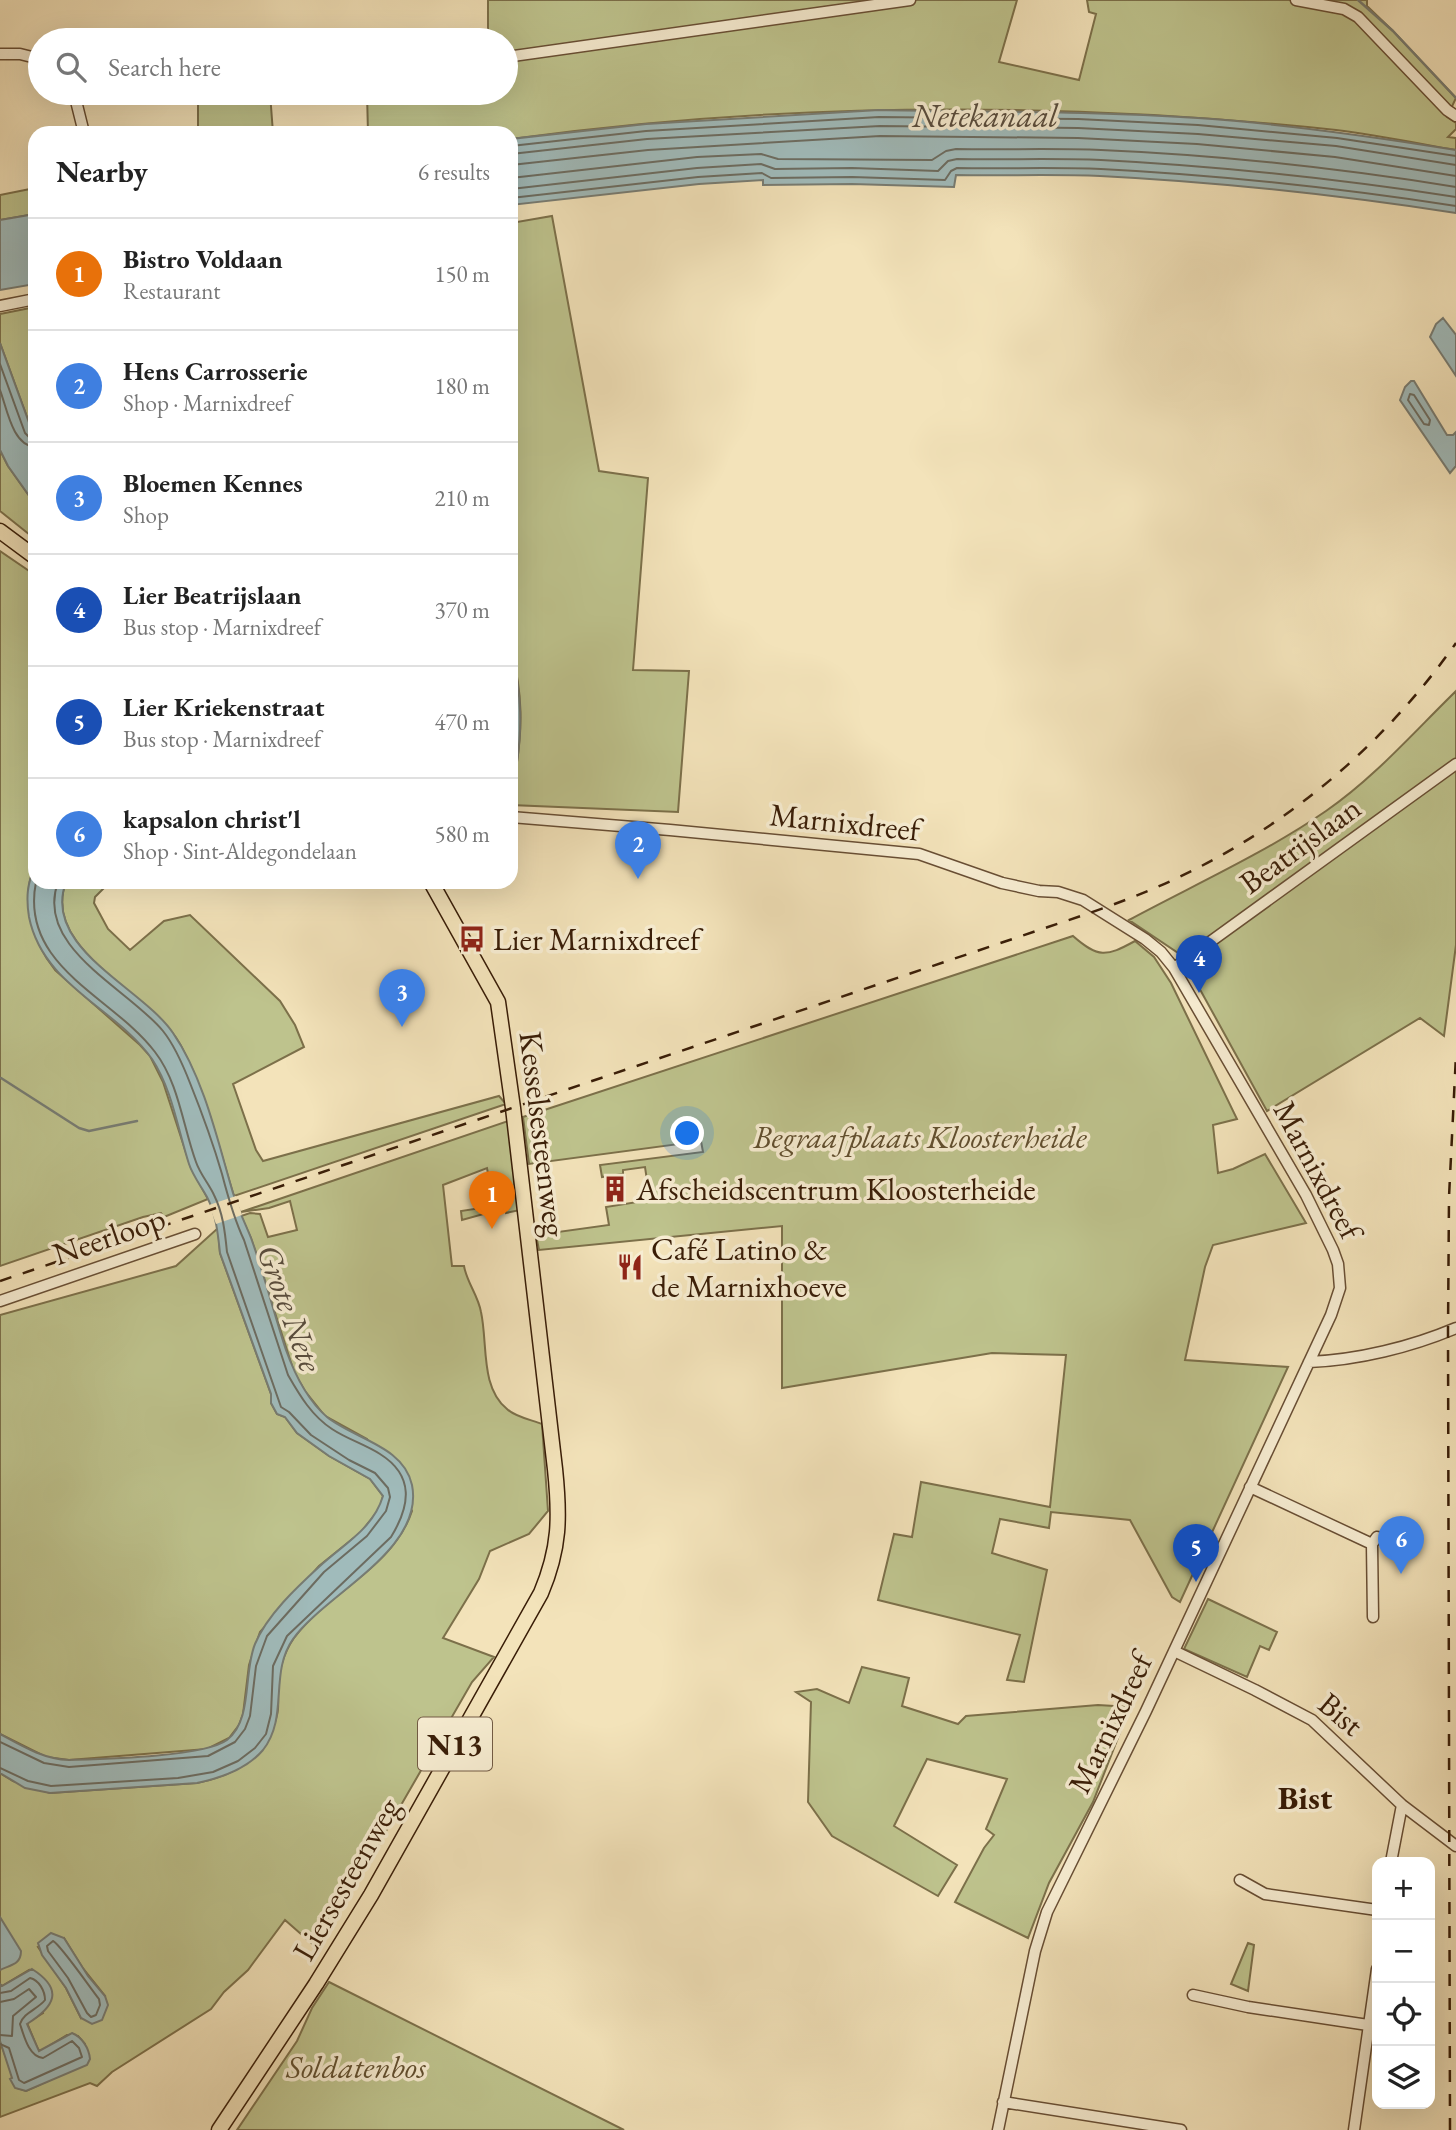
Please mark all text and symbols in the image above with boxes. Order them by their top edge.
search box [28,28,518,105]
icon: search [52,48,90,86]
text: Search here [108,50,221,84]
water label: Netekanaal [911,94,1060,137]
text: Nearby [56,152,148,191]
text: 6 results [418,157,490,187]
text: Bistro Voldaan [123,242,283,276]
text: 1 [73,259,85,289]
text: 150 m [434,259,490,289]
text: Restaurant [123,276,221,306]
text: Hens Carrosserie [123,354,308,388]
text: 2 [73,371,85,401]
text: 180 m [434,371,490,401]
text: Shop · Marnixdreef [123,388,291,418]
text: Bloemen Kennes [123,466,303,500]
text: 3 [73,483,85,513]
text: 210 m [434,483,490,513]
text: Shop [123,500,169,530]
text: Lier Beatrijslaan [123,578,302,612]
text: 4 [73,595,85,625]
text: 370 m [434,595,490,625]
text: Bus stop · Marnixdreef [123,612,321,642]
text: Lier Kriekenstraat [123,690,324,724]
text: 5 [73,707,85,737]
text: 470 m [434,707,490,737]
text: Bus stop · Marnixdreef [123,724,321,754]
street label: Beatrijslaan [1231,787,1369,903]
street label: Marnixdreef [768,793,926,851]
text: kapsalon christ'l [123,802,301,836]
text: 6 [73,819,85,849]
text: 580 m [434,819,490,849]
pin: 2 [615,821,661,879]
text: Shop · Sint-Aldegondelaan [123,836,357,866]
place label: Lier Marnixdreef [493,918,704,960]
bus stop icon: Lier Marnixdreef [457,924,487,954]
pin: 4 [1176,935,1222,993]
pin: 3 [379,969,425,1027]
street label: Kesselsesteenweg [510,1029,577,1240]
street label: Marnixdreef [1264,1093,1374,1250]
your location [670,1116,704,1150]
park label: Begraafplaats Kloosterheide [752,1116,1088,1158]
place label: Afscheidscentrum Kloosterheide [635,1168,1036,1210]
pin: 1 [469,1171,515,1229]
building icon: Afscheidscentrum Kloosterheide [600,1174,630,1204]
street label: Neerloop [47,1197,171,1275]
place label: Café Latino & de Marnixhoeve [651,1228,847,1307]
water label: Grote Nete [247,1238,333,1378]
restaurant icon: Café Latino & de Marnixhoeve [615,1252,645,1282]
pin: 6 [1378,1516,1424,1574]
pin: 5 [1173,1524,1219,1582]
street label: Marnixdreef [1058,1642,1164,1800]
street label: Bist [1309,1683,1373,1745]
road number: N13 [418,1718,492,1770]
district label: Bist [1278,1776,1333,1819]
street label: Liersesteenweg [283,1789,410,1968]
map controls [1372,1857,1435,2109]
button: + [1372,1857,1435,1920]
button: − [1372,1920,1435,1983]
button: locate [1372,1983,1435,2046]
park label: Soldatenbos [285,2046,426,2088]
button: layers [1372,2046,1435,2109]

